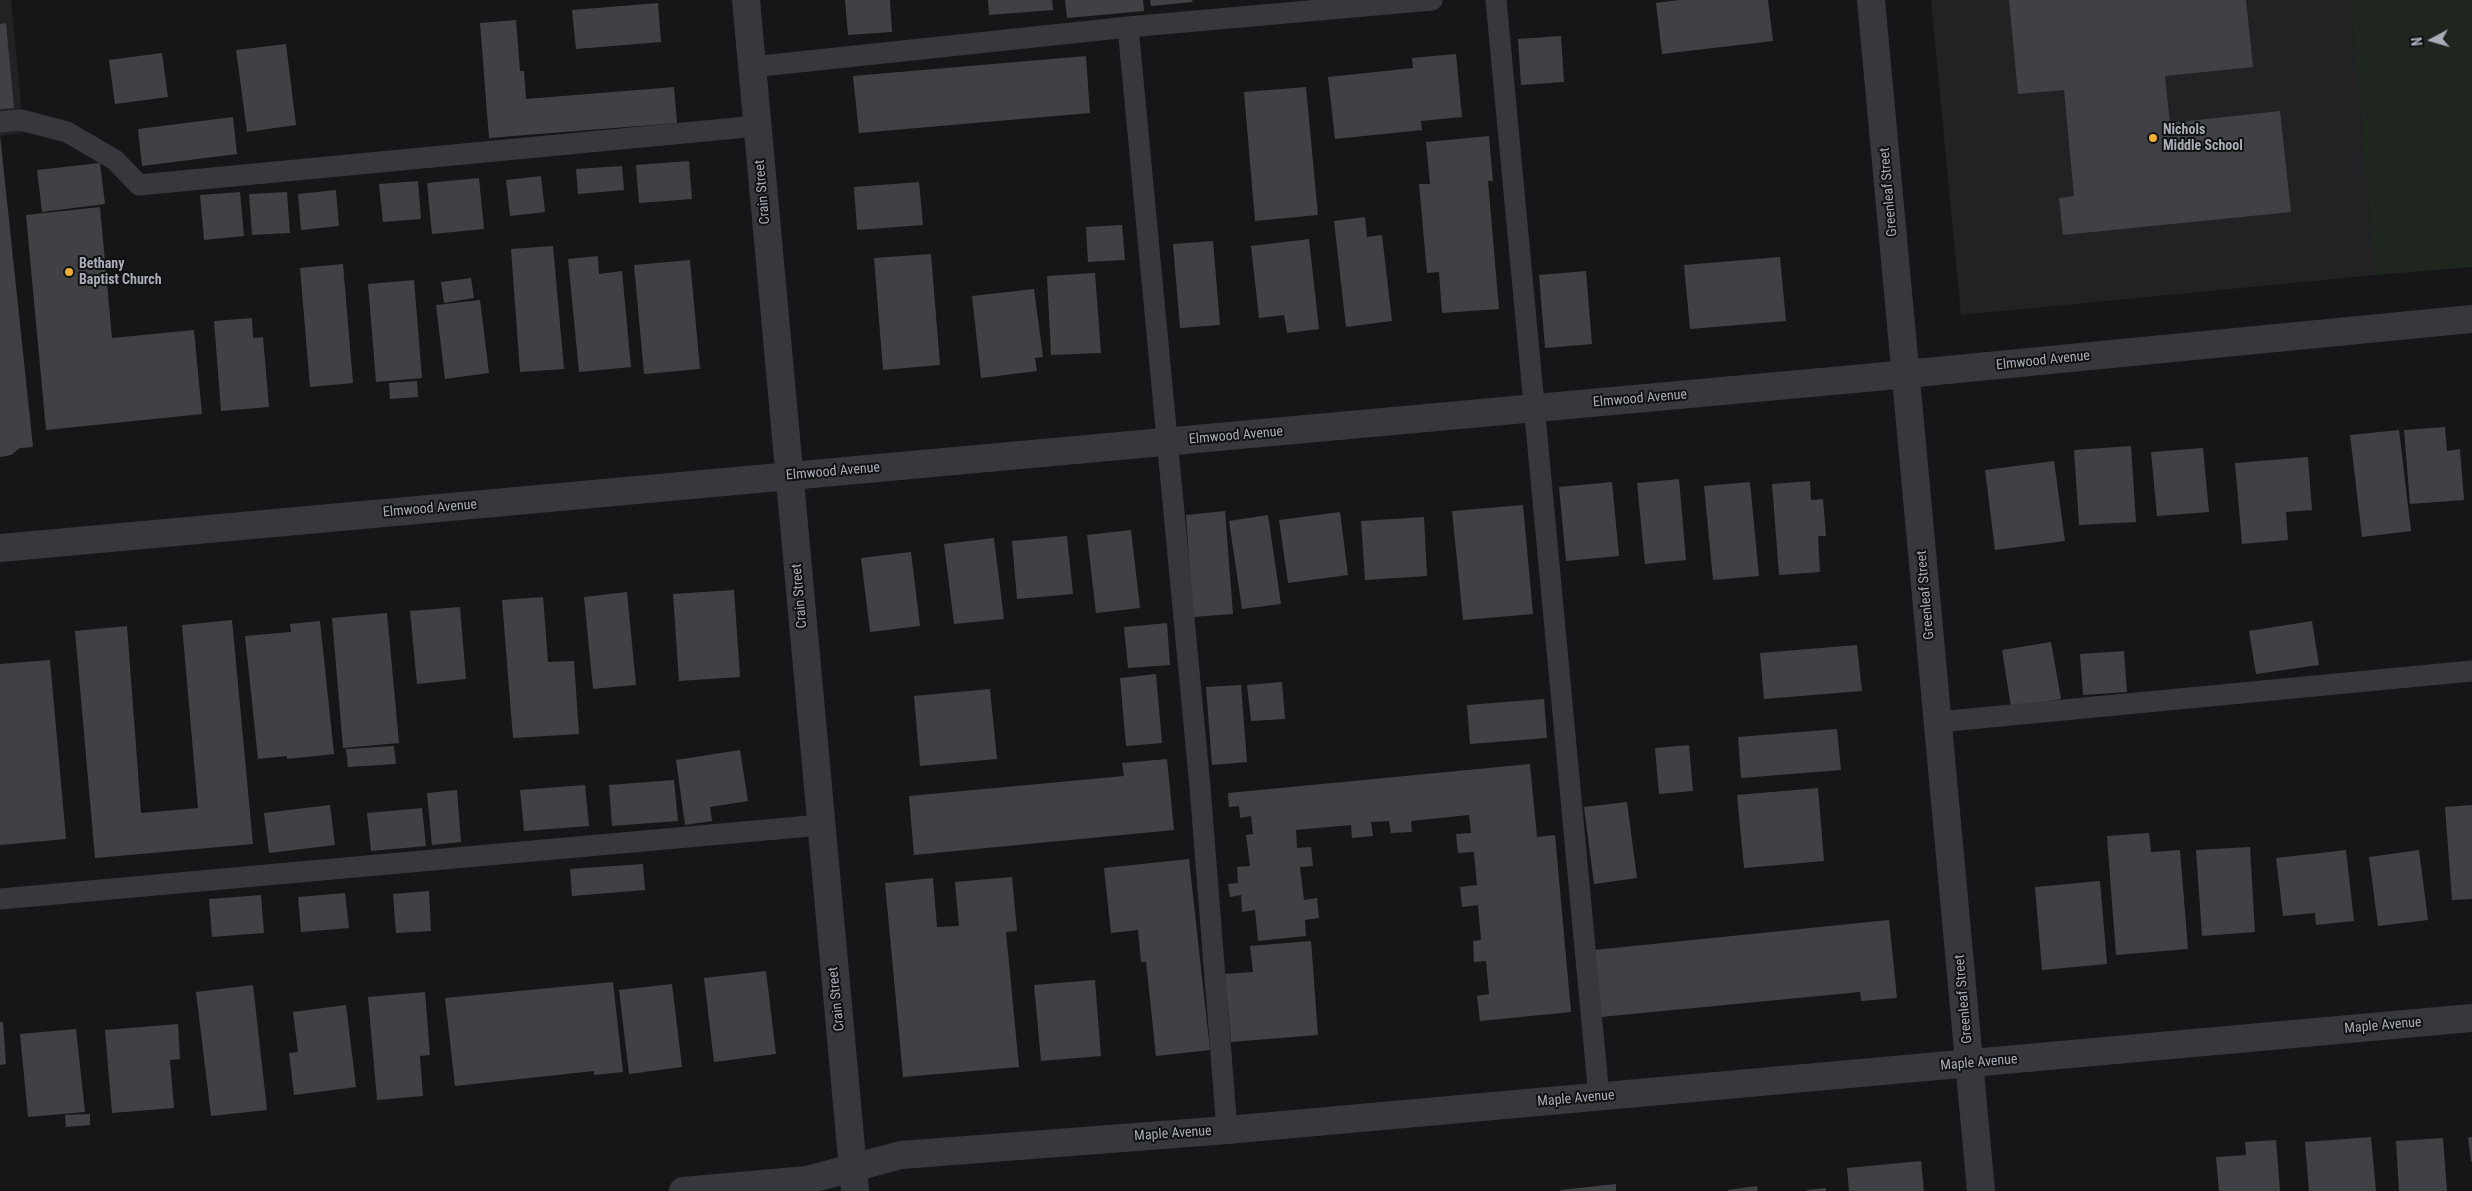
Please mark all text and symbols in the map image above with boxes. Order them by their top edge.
north arrow [2407,15,2457,65]
text: N [2409,36,2425,47]
place label: Nichols Middle School [2163,122,2243,154]
marker: Nichols Middle School [2147,132,2159,144]
street label: Greenleaf Street [1877,147,1901,237]
street label: Crain Street [752,159,774,225]
place label: Bethany Baptist Church [79,256,162,288]
marker: Bethany Baptist Church [63,266,75,278]
street label: Elmwood Avenue [1995,348,2091,374]
street label: Elmwood Avenue [1592,387,1688,411]
street label: Elmwood Avenue [1188,424,1284,448]
street label: Elmwood Avenue [785,460,881,484]
street label: Elmwood Avenue [382,497,478,521]
street label: Greenleaf Street [1914,550,1938,640]
street label: Crain Street [789,563,811,629]
street label: Greenleaf Street [1952,954,1976,1044]
street label: Crain Street [825,966,849,1032]
street label: Maple Avenue [2344,1014,2422,1038]
street label: Maple Avenue [1940,1051,2018,1075]
street label: Maple Avenue [1537,1087,1615,1111]
street label: Maple Avenue [1134,1123,1212,1145]

